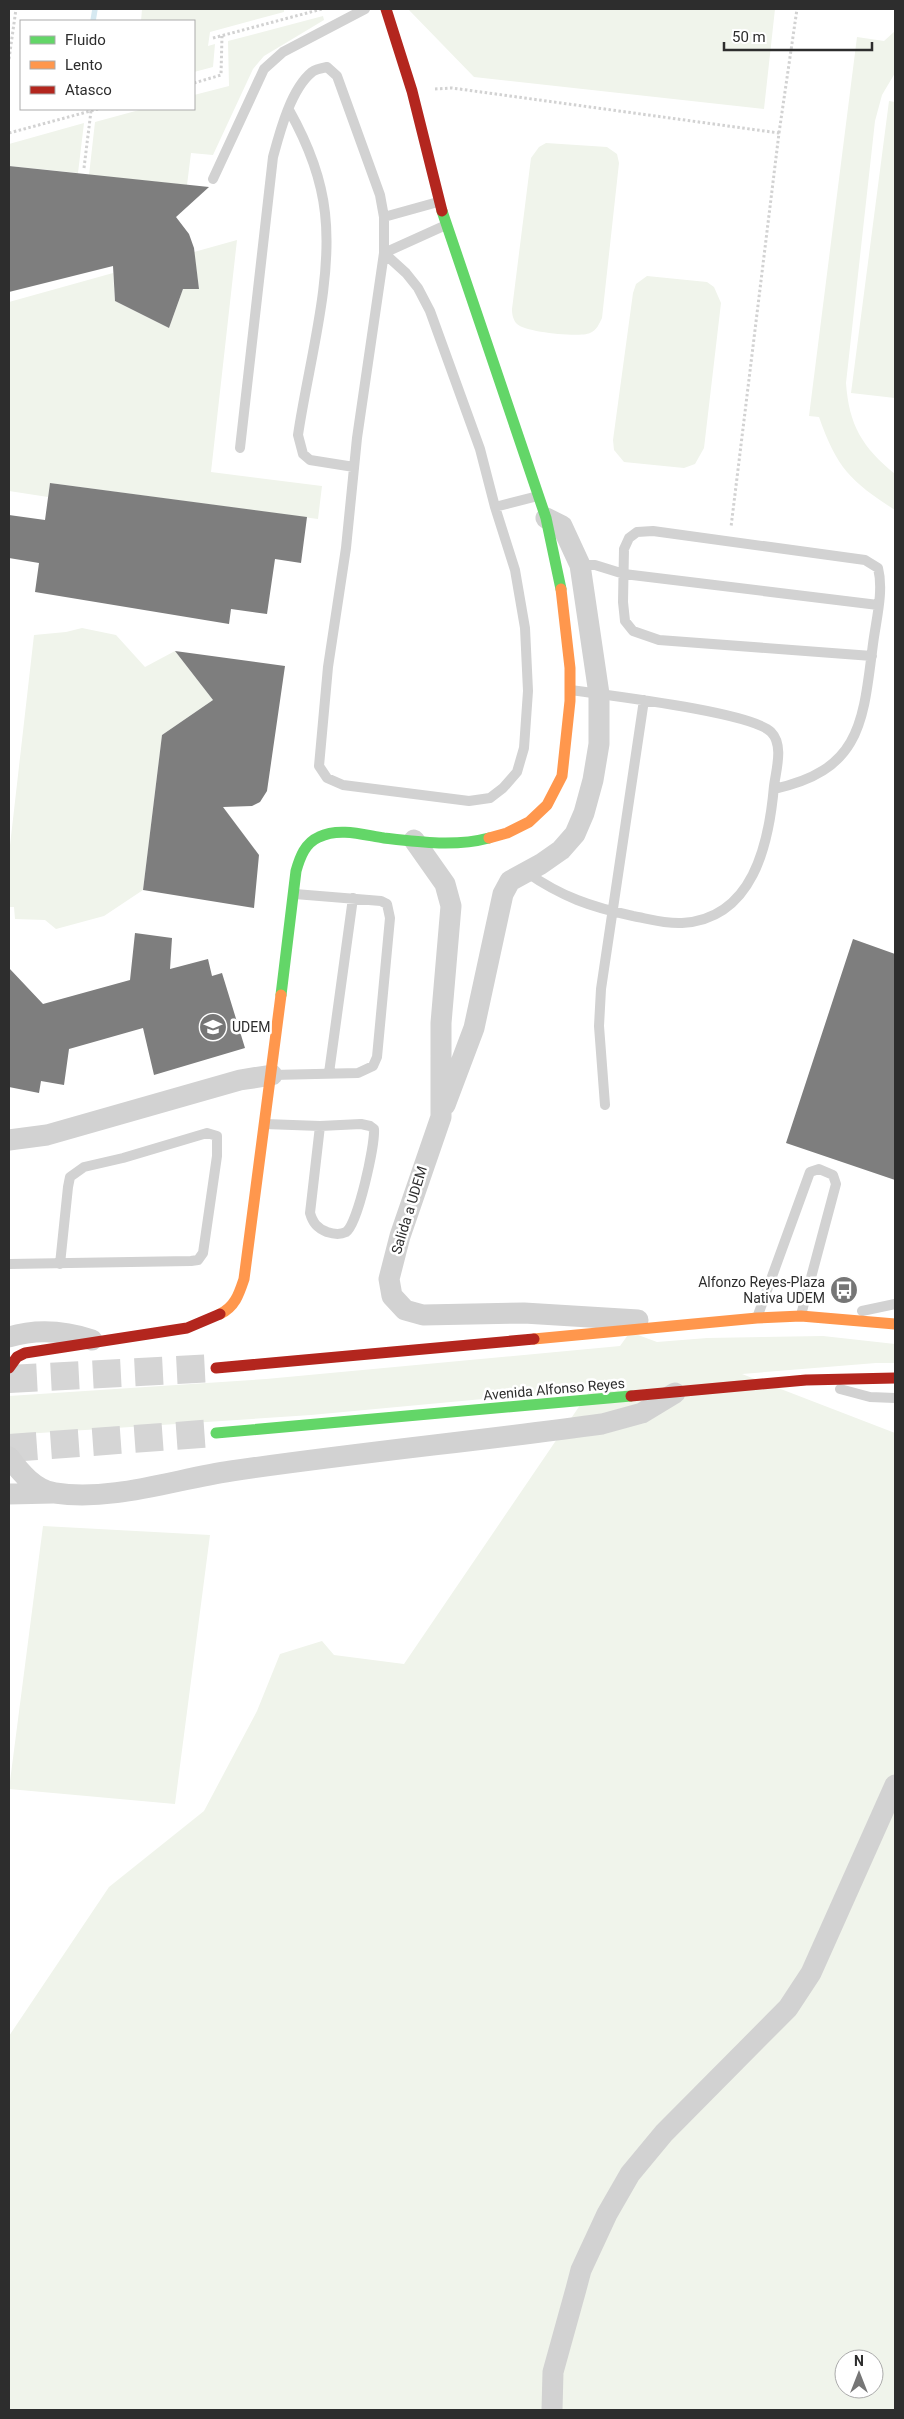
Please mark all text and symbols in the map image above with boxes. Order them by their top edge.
legend [20,20,195,110]
scale bar [724,20,872,52]
text: 50 m [732,28,766,46]
text: Fluido [65,31,106,49]
text: Lento [65,56,103,74]
text: Atasco [65,81,112,99]
school or university icon: UDEM [198,1012,228,1042]
place label: UDEM [232,1019,270,1035]
street label: Salida a UDEM [388,1164,430,1256]
place label: Alfonzo Reyes-Plaza Nativa UDEM [698,1274,825,1306]
bus stop icon: Alfonzo Reyes-Plaza Nativa UDEM [829,1275,859,1305]
street label: Avenida Alfonso Reyes [483,1375,625,1403]
north arrow [834,2349,884,2399]
text: N [854,2353,864,2369]

